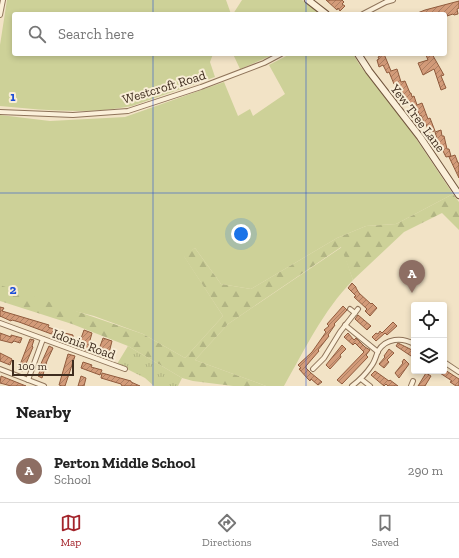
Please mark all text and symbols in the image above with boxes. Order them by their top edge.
search box [12,12,447,56]
icon: search [26,23,48,45]
text: Search here [58,25,134,43]
street label: Westcroft Road [121,67,207,107]
street label: Yew Tree Lane [387,80,448,155]
text: 1 [10,89,16,104]
your location [231,224,251,244]
pin: A [399,260,425,293]
text: 2 [10,282,17,297]
map controls [411,302,447,374]
button: locate [411,302,447,338]
street label: Idonia Road [50,326,118,362]
button: layers [411,338,447,374]
scale bar [12,358,74,377]
text: 100 m [18,360,47,373]
text: Nearby [16,402,71,422]
text: Perton Middle School [54,454,195,472]
text: A [25,463,33,478]
text: 290 m [408,463,443,478]
text: School [54,472,91,487]
tab: Map [60,512,82,549]
tab: Directions [202,512,252,549]
tab: Saved [371,512,399,549]

